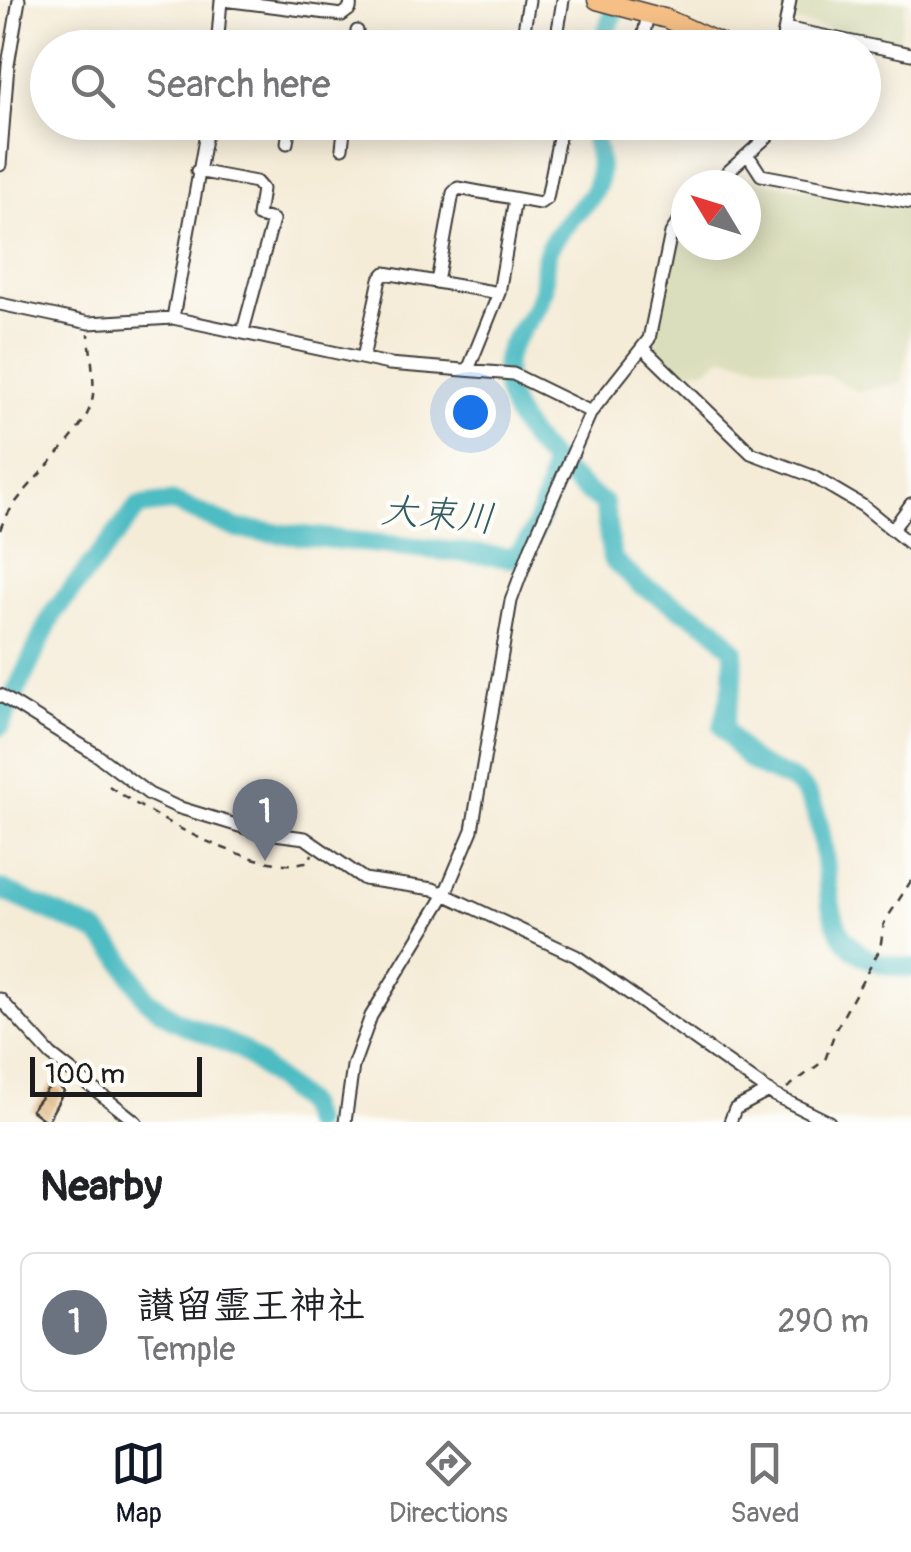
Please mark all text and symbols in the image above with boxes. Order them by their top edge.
search box [30,30,881,140]
icon: search [65,58,120,113]
text: Search here [145,61,331,109]
north arrow [671,170,761,260]
your location [445,387,496,438]
water label: 大束川 [379,486,497,544]
pin: 1 [232,778,298,861]
scale bar [30,1052,202,1096]
text: 100 m [45,1057,125,1092]
text: Nearby [40,1161,162,1213]
text: 讃留霊王神社 [137,1282,365,1330]
text: 1 [68,1302,81,1342]
text: 290 m [777,1302,869,1342]
text: Temple [137,1330,235,1370]
tab: Map [111,1436,166,1531]
tab: Directions [389,1436,508,1531]
tab: Saved [730,1436,800,1531]

